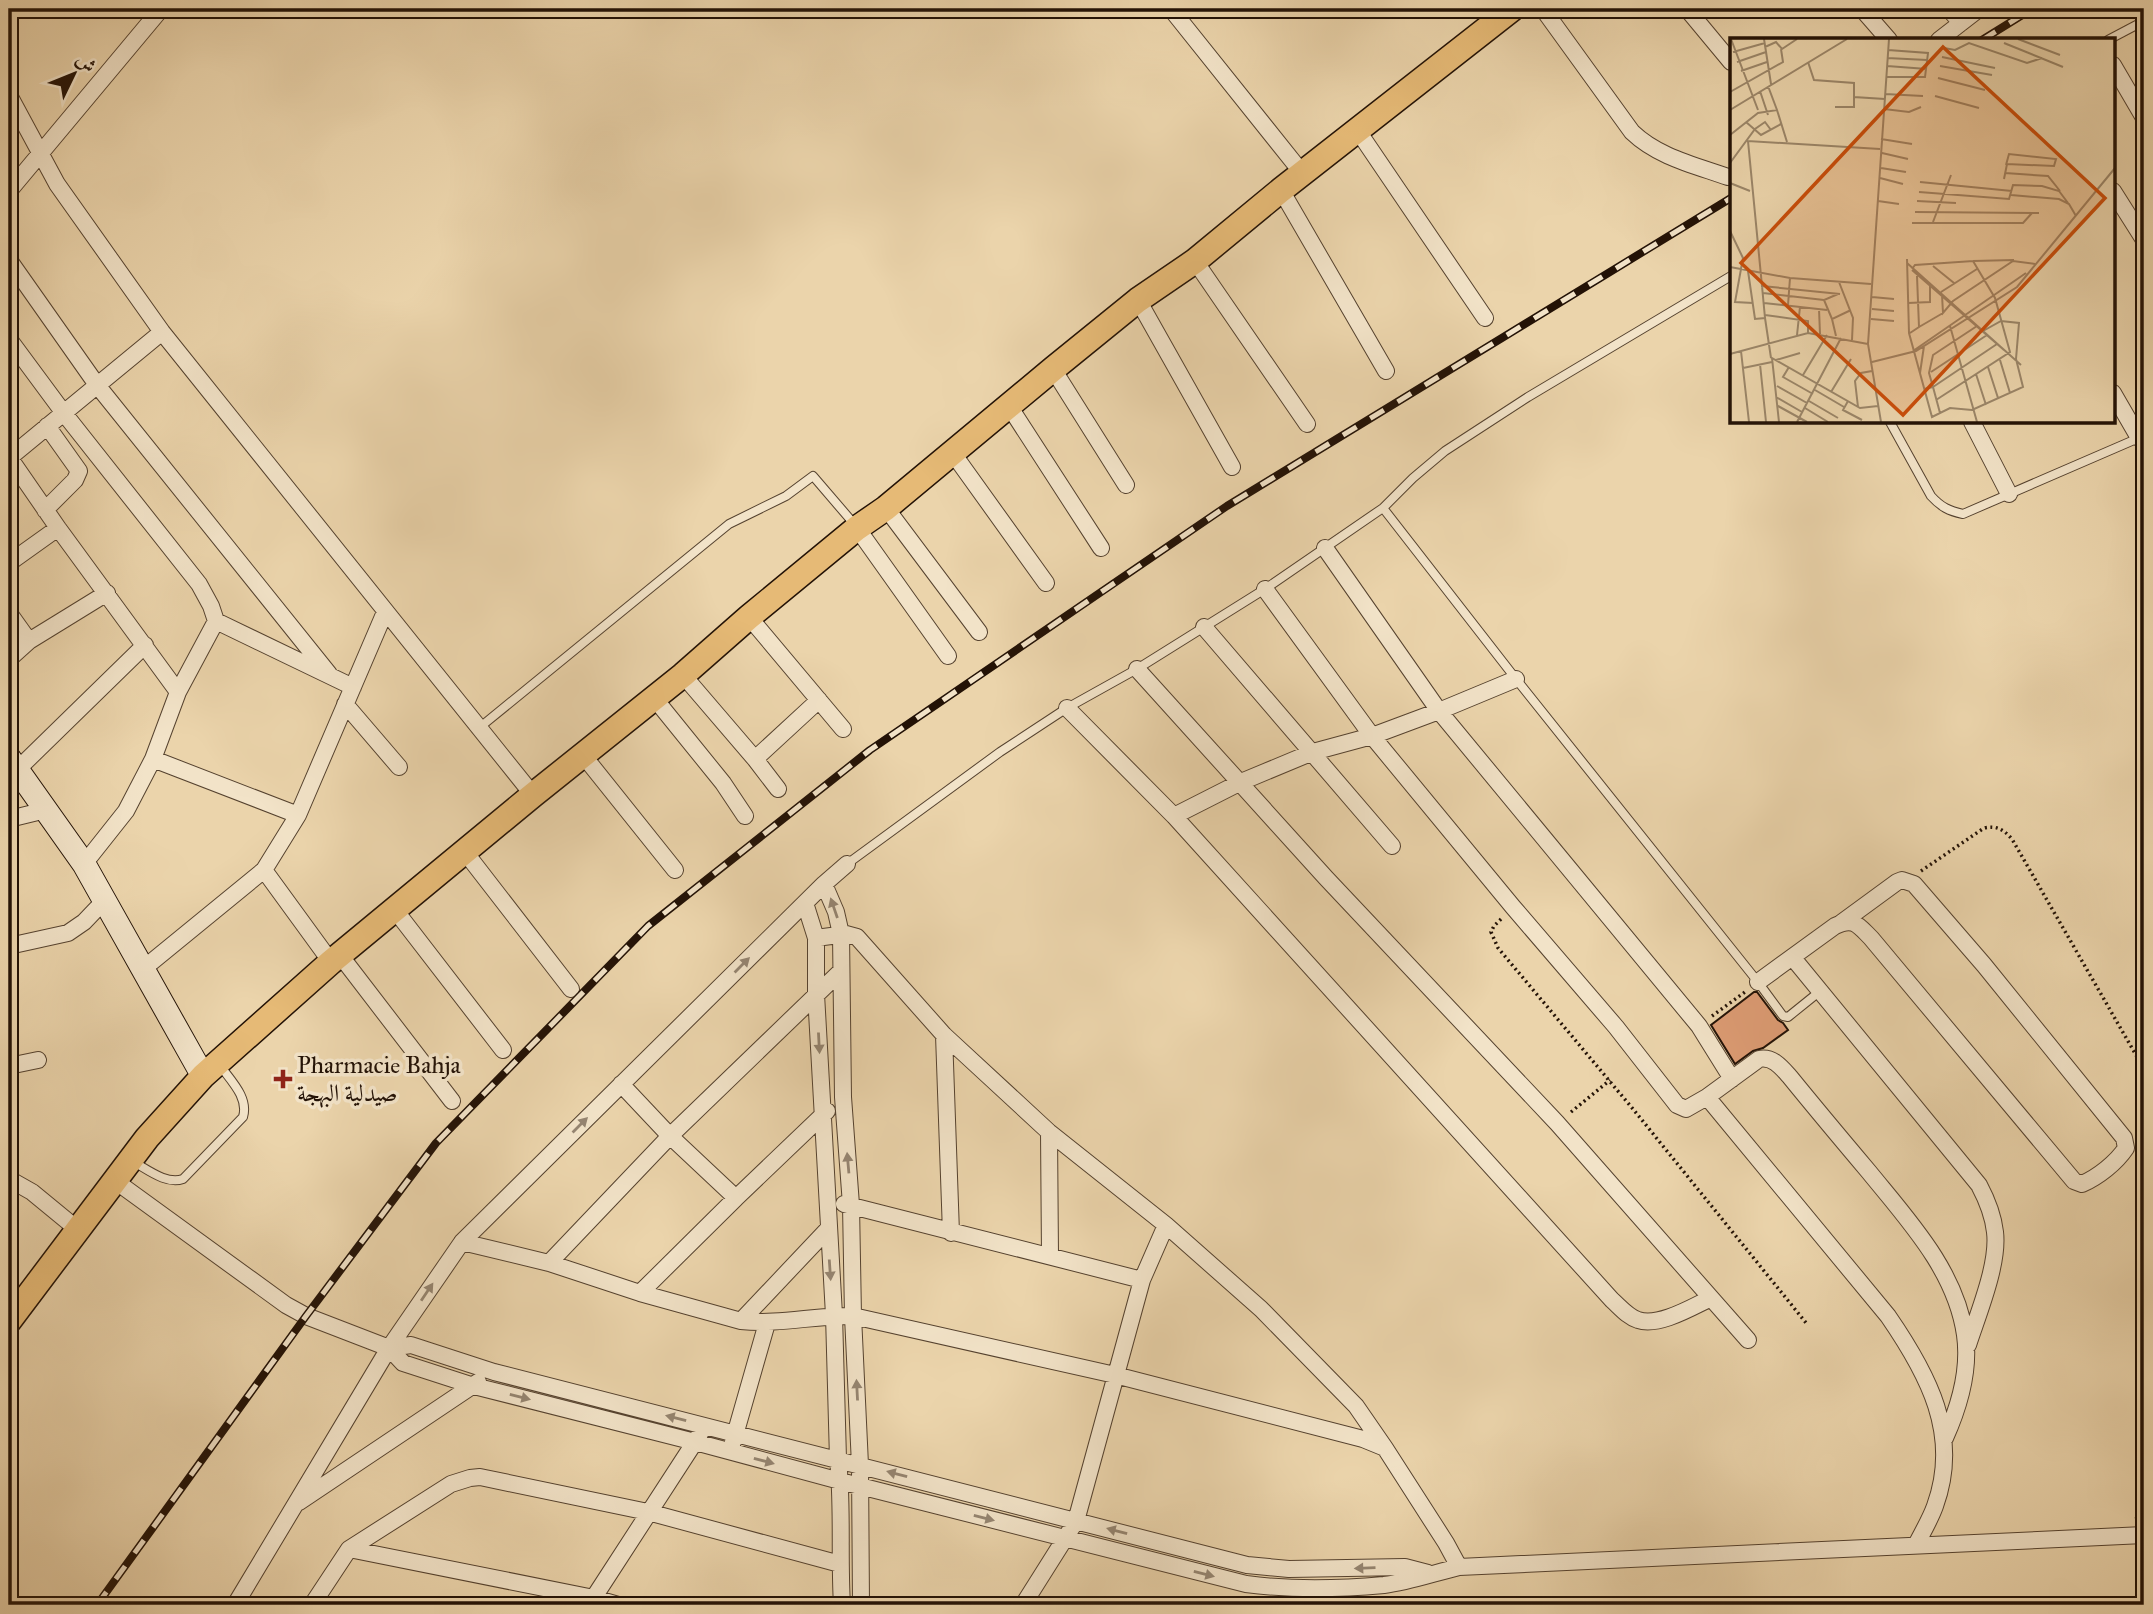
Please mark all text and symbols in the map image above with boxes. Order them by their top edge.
north arrow [38,38,108,108]
inset map [1730,38,2114,424]
text: ش [71,48,101,77]
one-way arrow [828,898,839,919]
one-way arrow [733,957,750,973]
one-way arrow [813,1032,824,1054]
place label: Pharmacie Bahja صيدلية البهجة [297,1050,461,1108]
marker: Pharmacie Bahja صيدلية البهجة [275,1071,291,1087]
one-way arrow [571,1117,588,1133]
one-way arrow [842,1152,853,1174]
one-way arrow [825,1259,836,1281]
one-way arrow [421,1282,434,1302]
one-way arrow [851,1379,862,1401]
one-way arrow [509,1392,531,1403]
one-way arrow [665,1412,687,1423]
one-way arrow [753,1456,775,1467]
one-way arrow [886,1468,908,1479]
one-way arrow [973,1513,995,1524]
one-way arrow [1106,1526,1127,1536]
one-way arrow [1353,1562,1375,1573]
one-way arrow [1194,1568,1216,1579]

